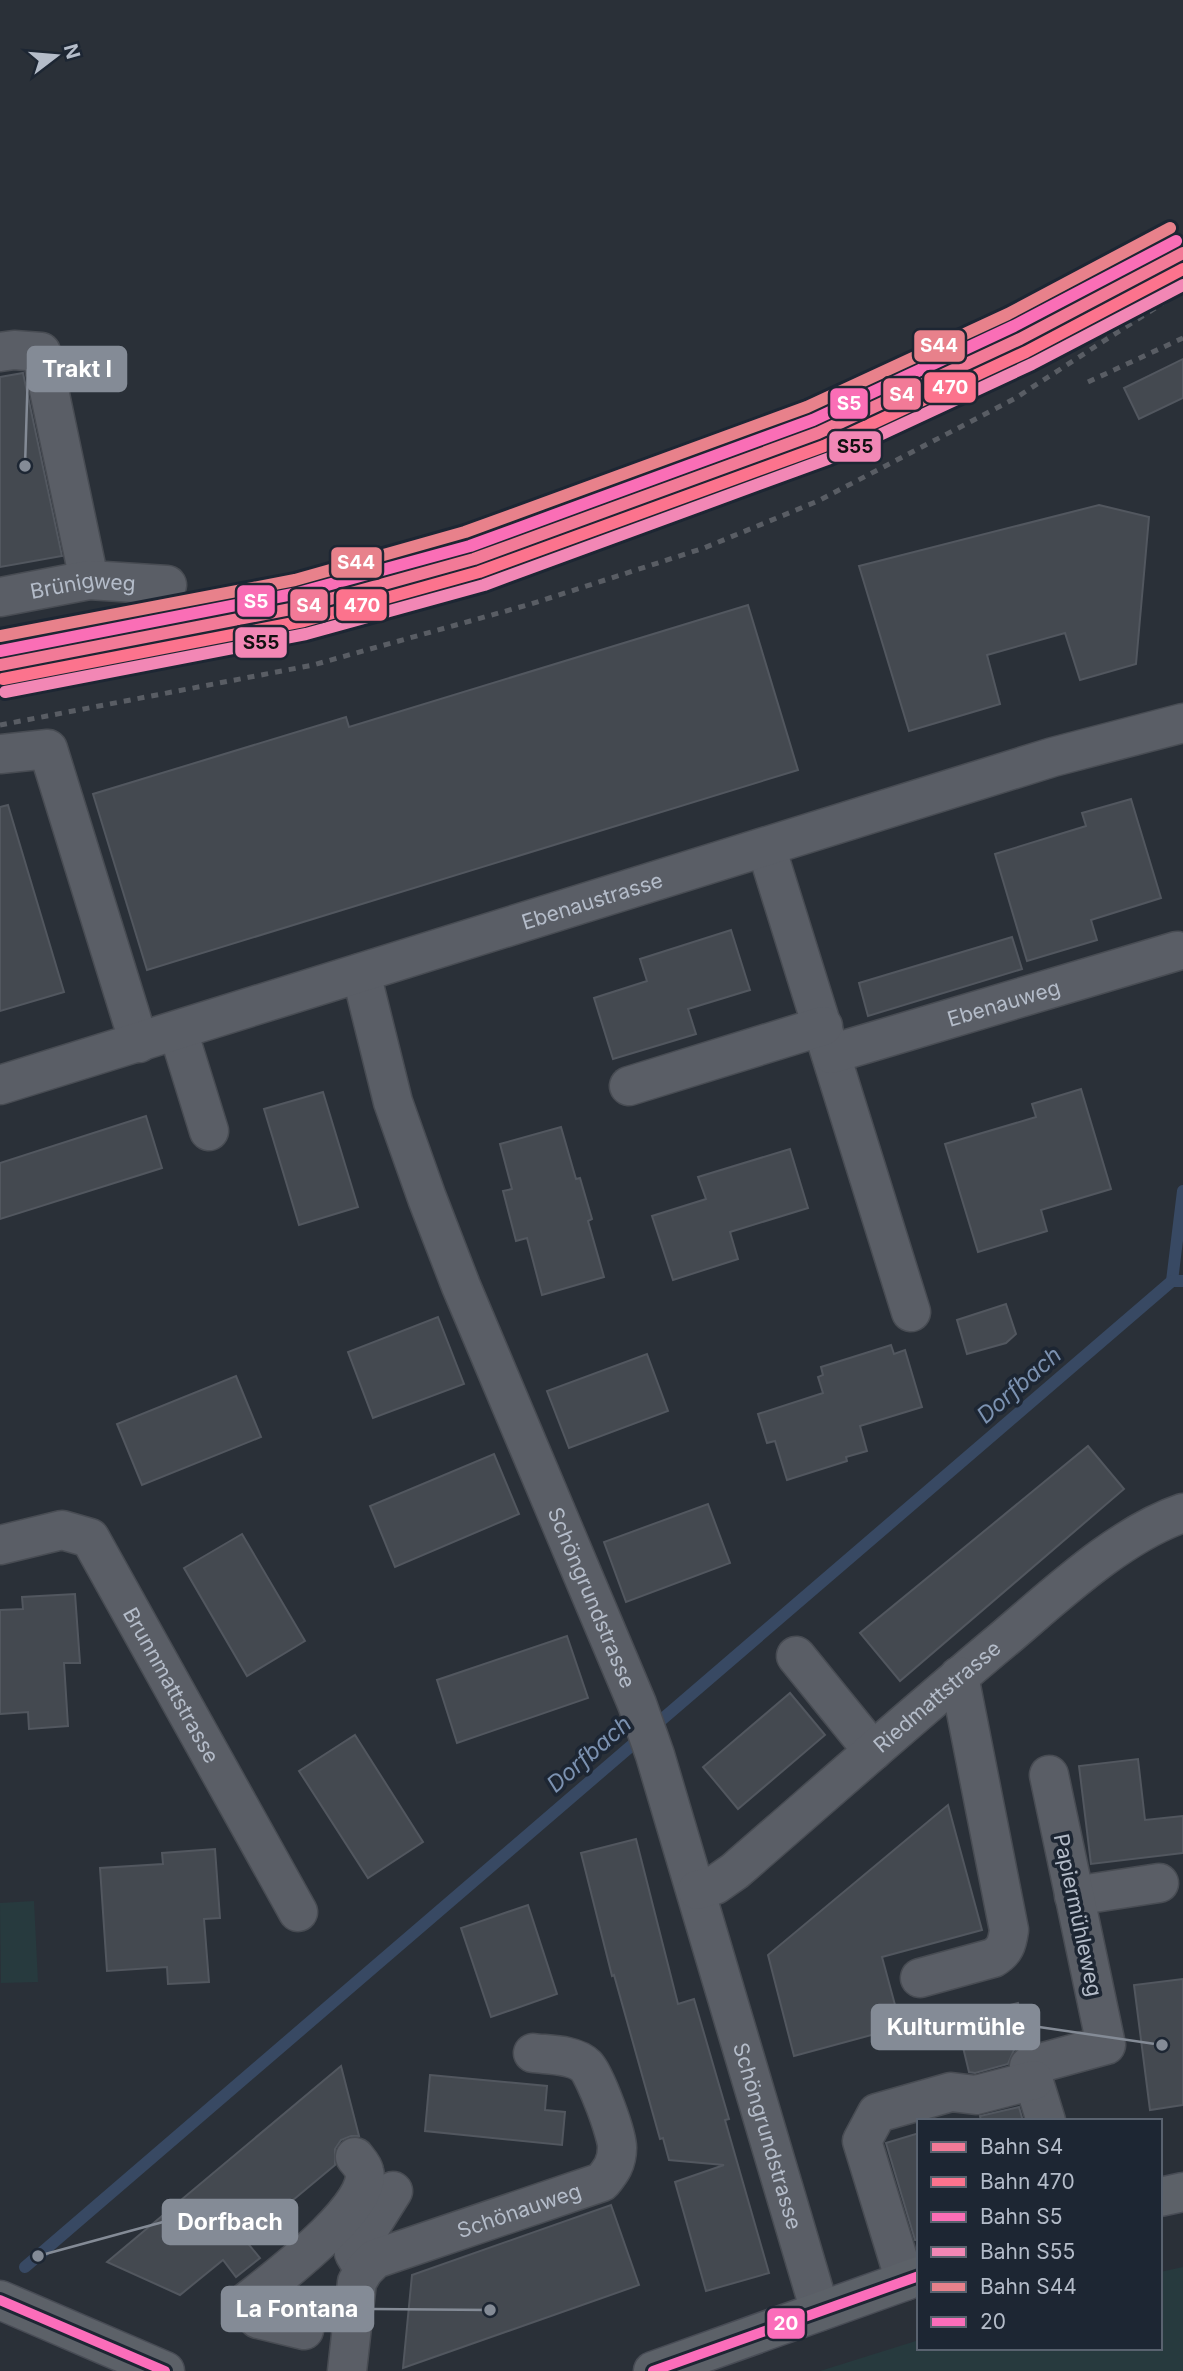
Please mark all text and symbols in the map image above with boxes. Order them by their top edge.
north arrow [21,21,91,91]
text: N [59,41,85,62]
line badge: S44 [913,329,966,363]
text: S44 [920,334,958,357]
callout: Trakt I [28,347,126,391]
text: Trakt I [42,355,112,383]
line badge: 470 [923,371,977,404]
text: 470 [932,376,968,399]
line badge: S4 [882,377,922,411]
text: S4 [889,383,915,406]
line badge: S5 [829,387,869,420]
text: S5 [837,392,861,415]
line badge: S55 [828,430,882,463]
text: S55 [837,435,873,458]
line badge: S44 [330,546,383,579]
text: S44 [337,551,375,574]
street label: Brünigweg [28,567,136,604]
line badge: S5 [236,584,276,618]
line badge: S4 [289,588,329,622]
line badge: 470 [335,588,388,622]
text: S5 [244,590,268,613]
text: S4 [296,594,322,617]
text: 470 [344,594,380,617]
line badge: S55 [234,626,288,659]
text: S55 [243,631,279,654]
street label: Ebenaustrasse [518,867,666,934]
street label: Ebenauweg [944,974,1063,1031]
water label: Dorfbach [971,1341,1067,1429]
street label: Schöngrundstrasse [543,1503,641,1691]
street label: Brunnmattstrasse [118,1603,225,1767]
street label: Riedmattstrasse [868,1635,1005,1757]
water label: Dorfbach [541,1710,637,1798]
street label: Papiermühleweg [1049,1831,1107,1999]
callout: Kulturmühle [872,2005,1039,2049]
text: Kulturmühle [887,2013,1025,2041]
street label: Schöngrundstrasse [729,2040,808,2232]
legend [917,2119,1162,2350]
text: Bahn S4 [980,2134,1063,2159]
text: Bahn 470 [980,2169,1075,2194]
street label: Schönauweg [454,2178,584,2243]
callout: Dorfbach [163,2200,297,2244]
text: Bahn S5 [980,2204,1063,2229]
text: Dorfbach [177,2208,283,2236]
text: Bahn S55 [980,2239,1075,2264]
text: Bahn S44 [980,2274,1077,2299]
callout: La Fontana [222,2287,373,2331]
text: La Fontana [236,2295,358,2323]
line badge: 20 [766,2307,806,2340]
text: 20 [980,2309,1006,2334]
text: 20 [774,2312,798,2335]

